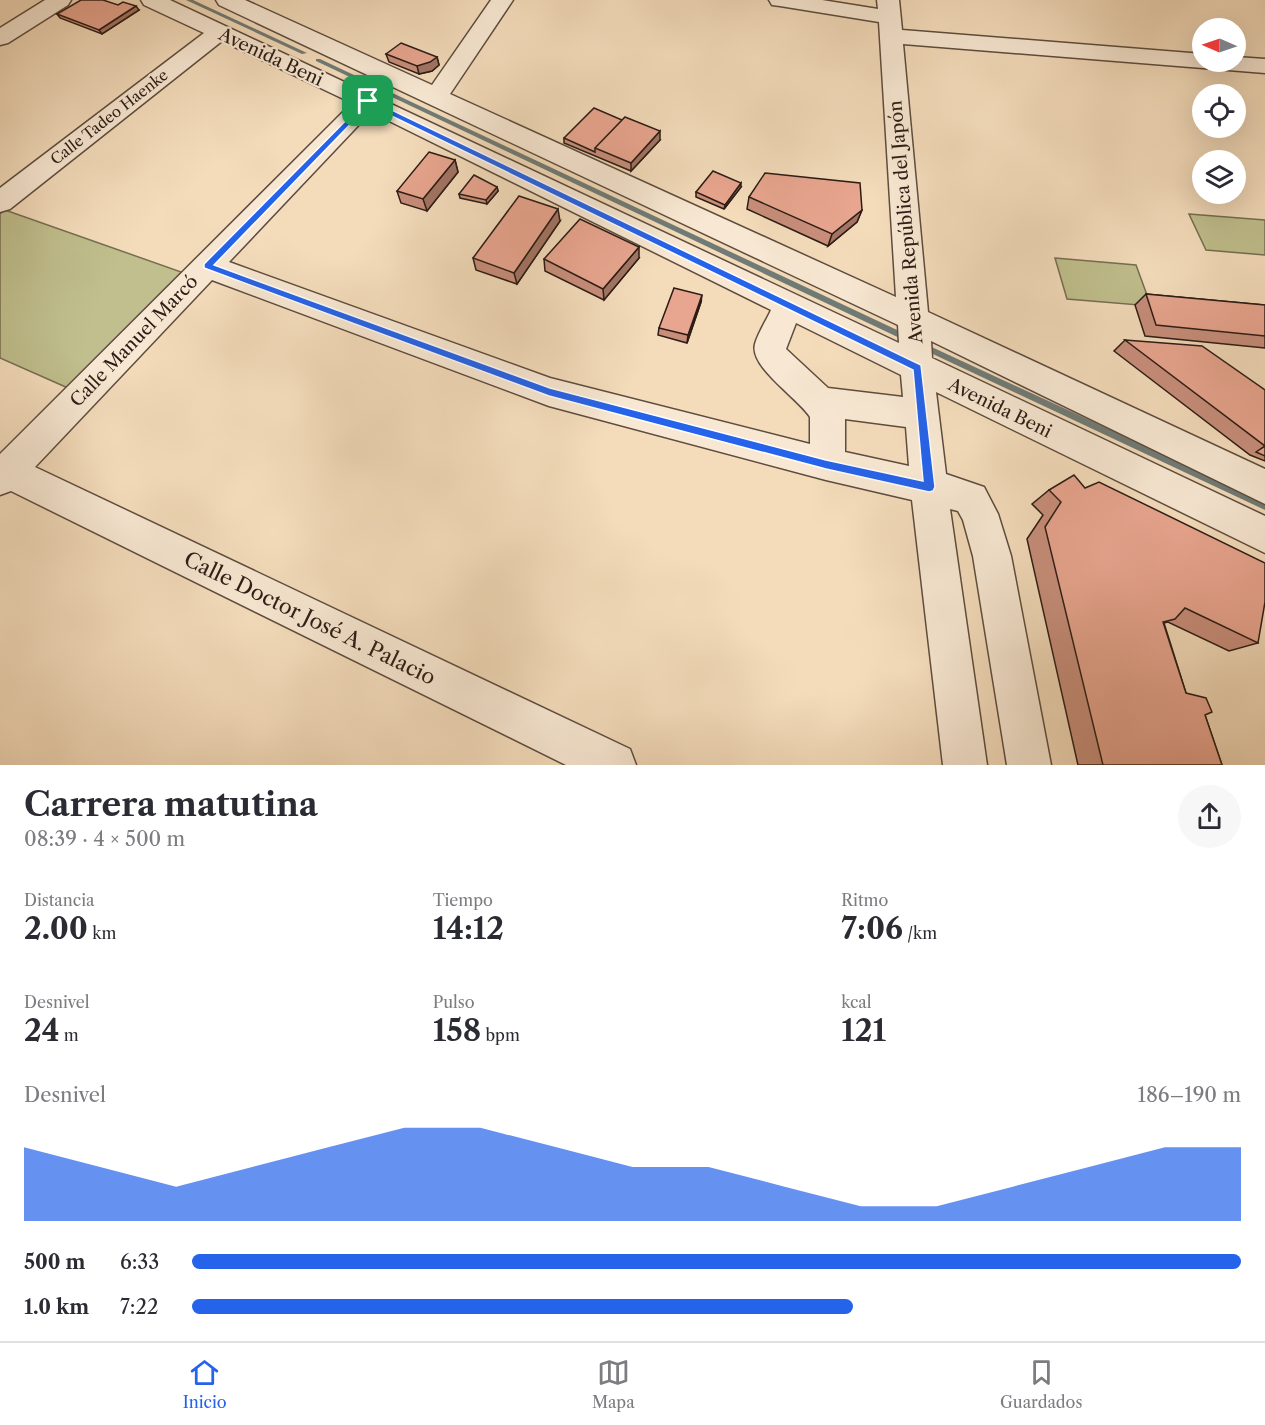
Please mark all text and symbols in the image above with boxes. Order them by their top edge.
north arrow [1192,18,1246,72]
map controls [1192,18,1246,204]
street label: Avenida Beni [214,23,327,91]
street label: Calle Tadeo Haenke [47,65,171,169]
pin [342,75,393,126]
icon: arrive [351,84,384,117]
button: locate [1192,84,1246,138]
street label: Avenida República del Japón [884,100,928,345]
button: layers [1192,150,1246,204]
street label: Calle Manuel Marcó [66,271,202,411]
street label: Avenida Beni [944,373,1056,443]
street label: Calle Doctor José A. Palacio [180,546,440,690]
text: Carrera matutina [24,784,318,825]
button: share [1178,785,1241,848]
text: 08:39 · 4 × 500 m [24,827,185,851]
text: Distancia [24,890,95,910]
text: Tiempo [433,890,493,910]
text: Ritmo [841,890,888,910]
text: 2.00 [24,910,88,947]
text: 14:12 [433,910,504,947]
text: 7:06 [841,910,903,947]
text: km [88,923,116,943]
text: /km [903,923,937,943]
text: Desnivel [24,992,90,1012]
text: Pulso [433,992,475,1012]
text: kcal [841,992,872,1012]
text: 24 [24,1012,60,1049]
text: 158 [433,1012,481,1049]
text: 121 [841,1012,886,1049]
text: m [60,1025,79,1045]
text: bpm [481,1025,520,1045]
text: Desnivel [24,1083,106,1107]
text: 186–190 m [1138,1083,1241,1107]
text: 500 m [24,1250,85,1274]
text: 6:33 [120,1250,159,1274]
text: 1.0 km [24,1295,89,1319]
text: 7:22 [120,1295,158,1319]
tab: Inicio [183,1356,227,1412]
tab: Mapa [592,1356,635,1412]
tab: Guardados [1000,1356,1082,1412]

